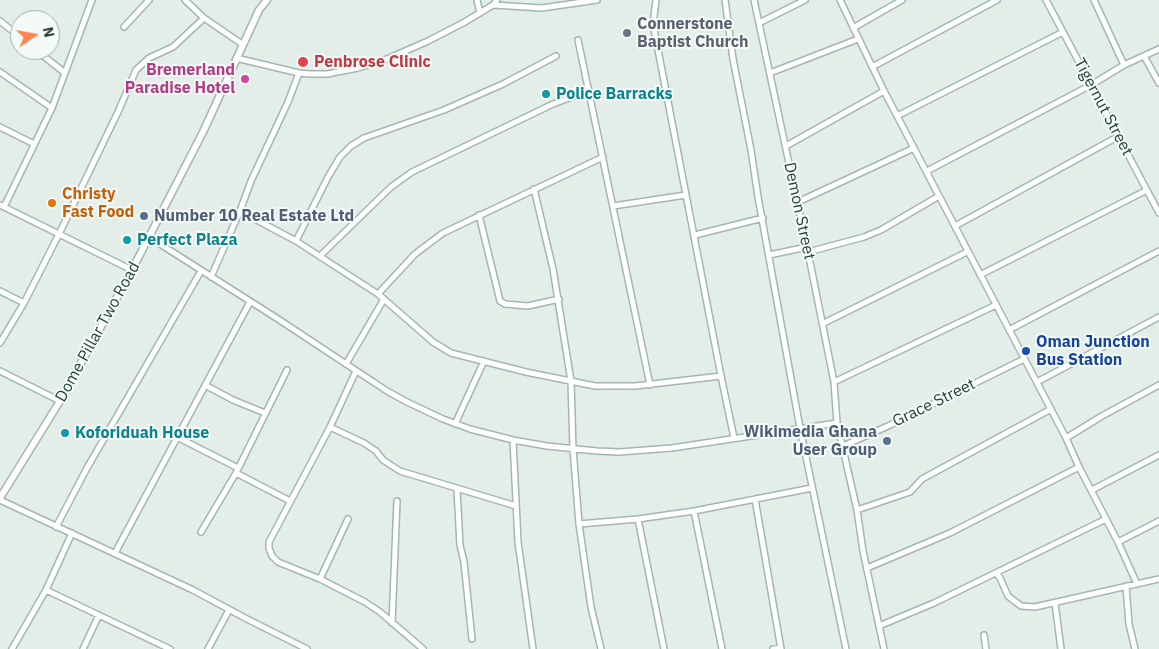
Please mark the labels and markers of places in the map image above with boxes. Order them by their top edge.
place label: Connerstone Baptist Church [637,14,749,52]
marker: Connerstone Baptist Church [621,27,633,39]
place label: Penbrose Clinic [314,52,431,72]
marker: Penbrose Clinic [296,55,310,69]
place label: Bremerland Paradise Hotel [125,60,235,98]
marker: Bremerland Paradise Hotel [239,73,251,85]
place label: Police Barracks [556,84,673,104]
marker: Police Barracks [540,88,552,100]
place label: Christy Fast Food [62,184,134,222]
marker: Christy Fast Food [46,197,58,209]
place label: Number 10 Real Estate Ltd [154,206,354,226]
marker: Number 10 Real Estate Ltd [138,210,150,222]
place label: Perfect Plaza [137,230,237,250]
marker: Perfect Plaza [121,234,133,246]
place label: Oman Junction Bus Station [1036,332,1150,370]
marker: Oman Junction Bus Station [1020,345,1032,357]
place label: Wikimedia Ghana User Group [744,422,877,460]
place label: Koforiduah House [75,423,209,443]
marker: Koforiduah House [59,427,71,439]
marker: Wikimedia Ghana User Group [881,435,893,447]

